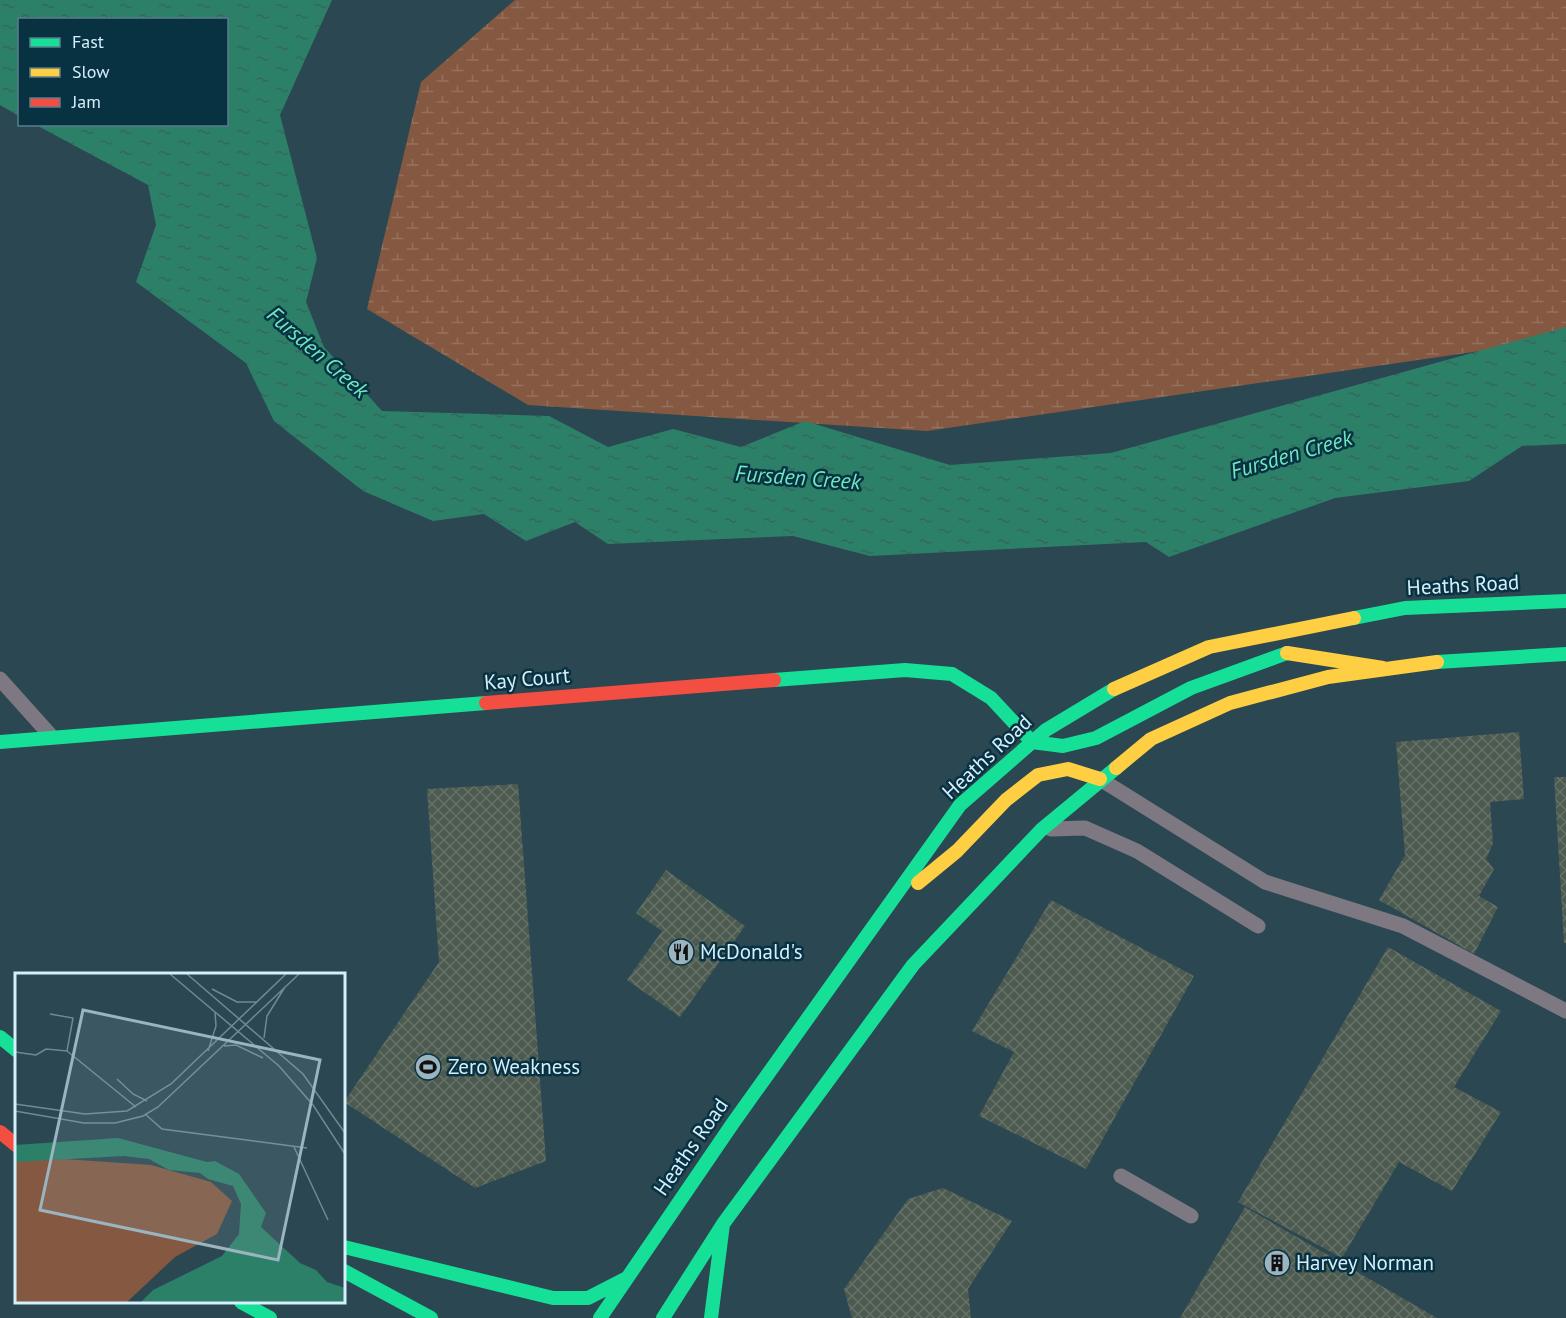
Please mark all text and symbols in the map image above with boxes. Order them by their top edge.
legend [18,18,228,126]
text: Fast [72,30,104,53]
text: Slow [72,60,110,83]
text: Jam [71,90,101,113]
water label: Fursden Creek [261,300,375,404]
water label: Fursden Creek [1227,423,1356,485]
water label: Fursden Creek [734,459,863,495]
street label: Heaths Road [1406,568,1520,601]
street label: Kay Court [483,661,571,696]
street label: Heaths Road [936,708,1037,805]
restaurant icon: McDonald's [666,937,696,967]
place label: McDonald's [700,938,803,965]
inset map [15,973,345,1303]
sports icon: Zero Weakness [413,1052,443,1082]
place label: Zero Weakness [448,1053,580,1080]
street label: Heaths Road [647,1093,734,1201]
building icon: Harvey Norman [1262,1248,1292,1278]
place label: Harvey Norman [1296,1249,1434,1276]

